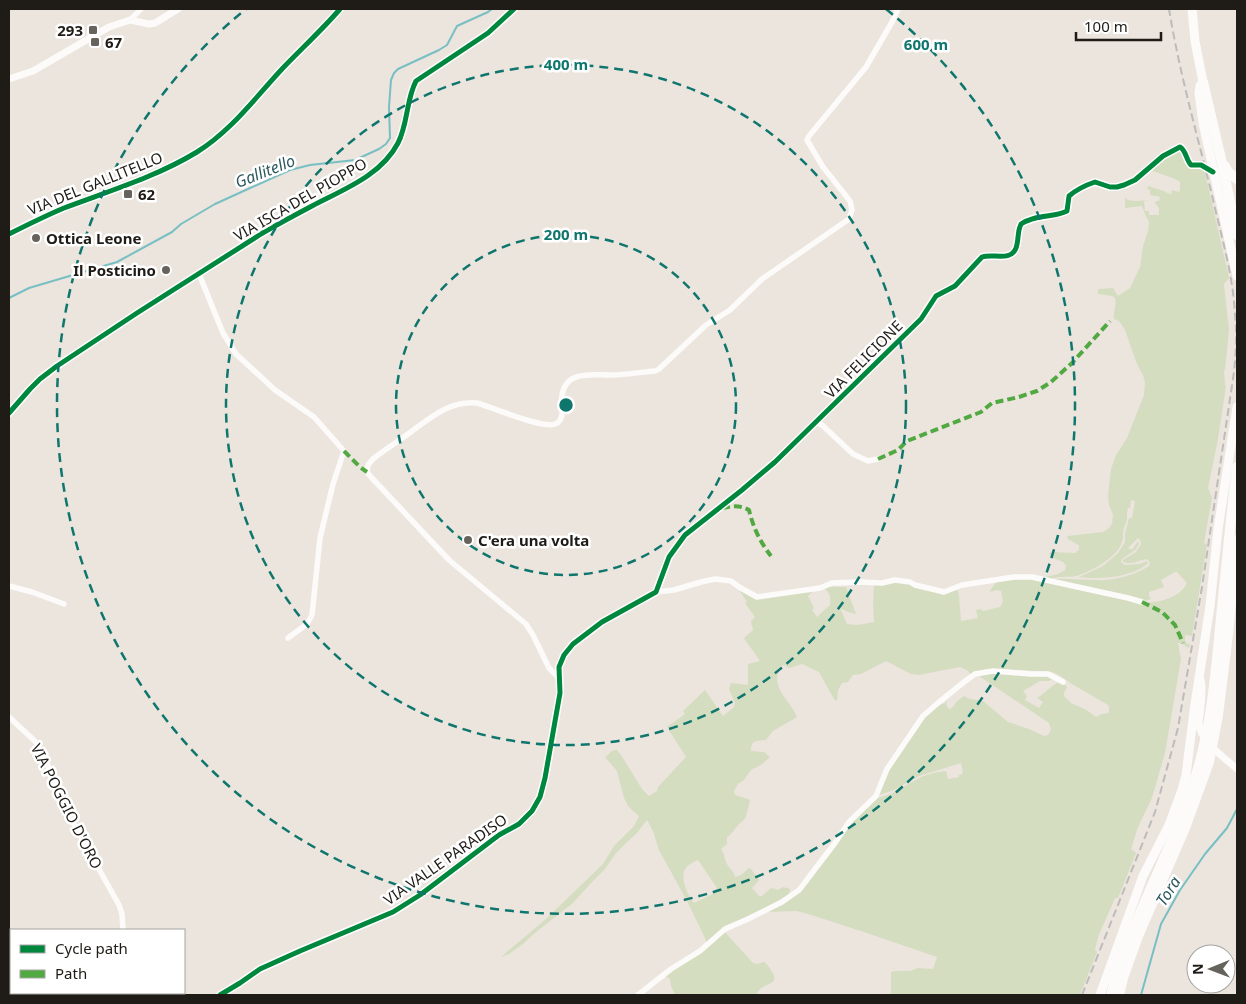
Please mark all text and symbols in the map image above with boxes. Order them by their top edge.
scale bar [1076,10,1161,42]
text: 100 m [1084,16,1128,36]
place label: 293 [57,20,83,40]
marker: 293 [87,24,99,36]
place label: 67 [105,32,123,52]
text: 600 m [904,34,948,54]
marker: 67 [89,36,101,48]
text: 400 m [544,54,588,74]
street label: VIA DEL GALLITELLO [25,147,165,219]
water label: Gallitello [232,149,298,193]
street label: VIA ISCA DEL PIOPPO [230,153,370,245]
place label: 62 [138,184,156,204]
marker: 62 [122,188,134,200]
text: 200 m [544,224,588,244]
place label: Ottica Leone [46,228,141,248]
marker: Ottica Leone [30,232,42,244]
place label: Il Posticino [73,260,156,280]
marker: Il Posticino [160,264,172,276]
street label: VIA FELICIONE [820,316,906,402]
centre of rings [557,396,575,414]
place label: C'era una volta [478,530,589,550]
marker: C'era una volta [462,534,474,546]
street label: VIA POGGIO D'ORO [27,740,107,872]
street label: VIA VALLE PARADISO [379,809,511,909]
water label: Tora [1150,872,1186,910]
legend [10,929,185,994]
text: Cycle path [55,938,128,958]
north arrow [1186,944,1236,994]
text: Path [55,963,87,983]
text: N [1188,963,1207,975]

